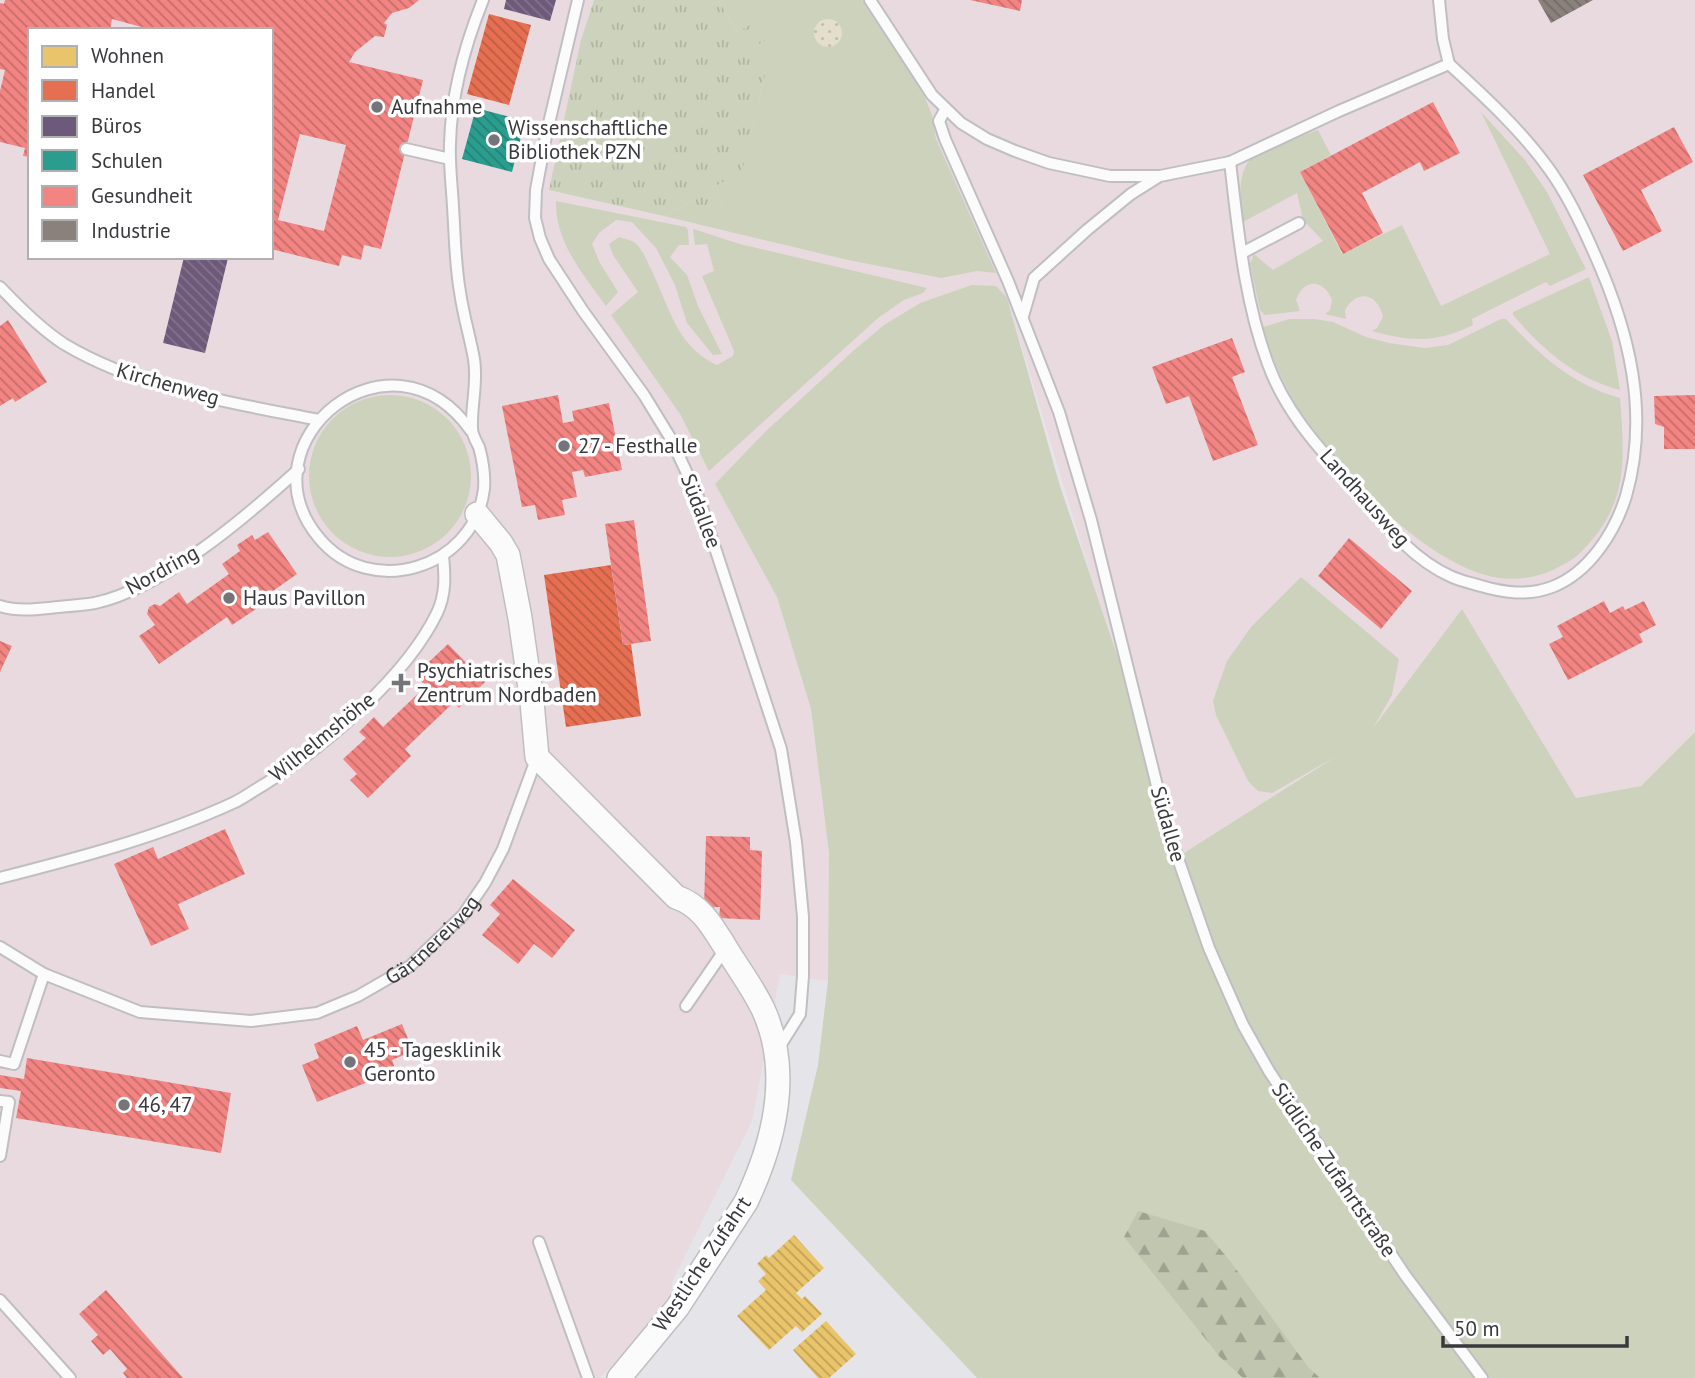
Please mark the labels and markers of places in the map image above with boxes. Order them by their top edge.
place label: Aufnahme [391,93,482,120]
marker: Aufnahme [369,99,385,115]
place label: Wissenschaftliche Bibliothek PZN [508,114,668,165]
marker: Wissenschaftliche Bibliothek PZN [486,132,502,148]
place label: 27 - Festhalle [578,432,698,459]
marker: 27 - Festhalle [556,438,572,454]
place label: Haus Pavillon [243,584,365,611]
marker: Haus Pavillon [221,590,237,606]
place label: Psychiatrisches Zentrum Nordbaden [417,657,597,708]
marker: Psychiatrisches Zentrum Nordbaden [391,673,411,693]
place label: 45 - Tagesklinik Geronto [364,1036,501,1087]
marker: 45 - Tagesklinik Geronto [342,1054,358,1070]
place label: 46, 47 [138,1091,192,1118]
marker: 46, 47 [116,1097,132,1113]

